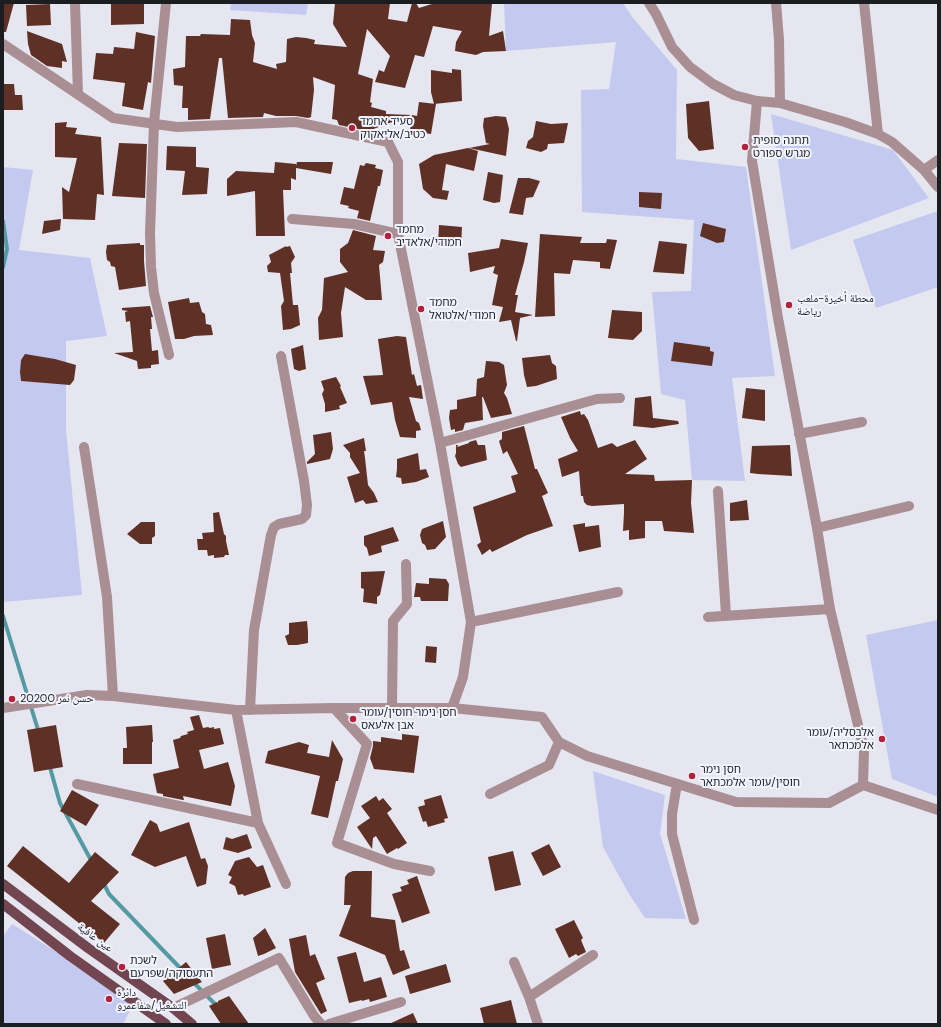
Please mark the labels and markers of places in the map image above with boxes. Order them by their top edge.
place label: סעיד אחמד כטיב/אליאקוק [360,115,425,141]
marker: סעיד אחמד כטיב/אליאקוק [347,123,357,133]
place label: תחנה סופית מגרש ספורט [753,134,810,160]
marker: תחנה סופית מגרש ספורט [740,142,750,152]
place label: מחמד חמודי/אלאדיב [396,223,462,249]
marker: מחמד חמודי/אלאדיב [383,231,393,241]
place label: محطة أخيرة-ملعب رياضة [797,292,874,318]
place label: מחמד חמודי/אלטואל [429,296,496,322]
marker: محطة أخيرة-ملعب رياضة [784,300,794,310]
marker: מחמד חמודי/אלטואל [416,304,426,314]
place label: حسن نمر 20200 [20,692,94,706]
marker: حسن نمر 20200 [7,694,17,704]
place label: חסן נימר חוסין/עומר אבן אלעאס [361,706,457,732]
marker: חסן נימר חוסין/עומר אבן אלעאס [348,714,358,724]
place label: אלבסליה/עומר אלמכתאר [806,726,874,752]
marker: אלבסליה/עומר אלמכתאר [877,734,887,744]
place label: חסן נימר חוסין/עומר אלמכתאר [700,763,800,789]
marker: חסן נימר חוסין/עומר אלמכתאר [687,771,697,781]
place label: לשכת התעסוקה/שפרעם [130,954,213,980]
marker: לשכת התעסוקה/שפרעם [117,962,127,972]
place label: دائرة التشغيل/شفاعمرو [117,986,186,1012]
marker: دائرة التشغيل/شفاعمرو [104,994,114,1004]

